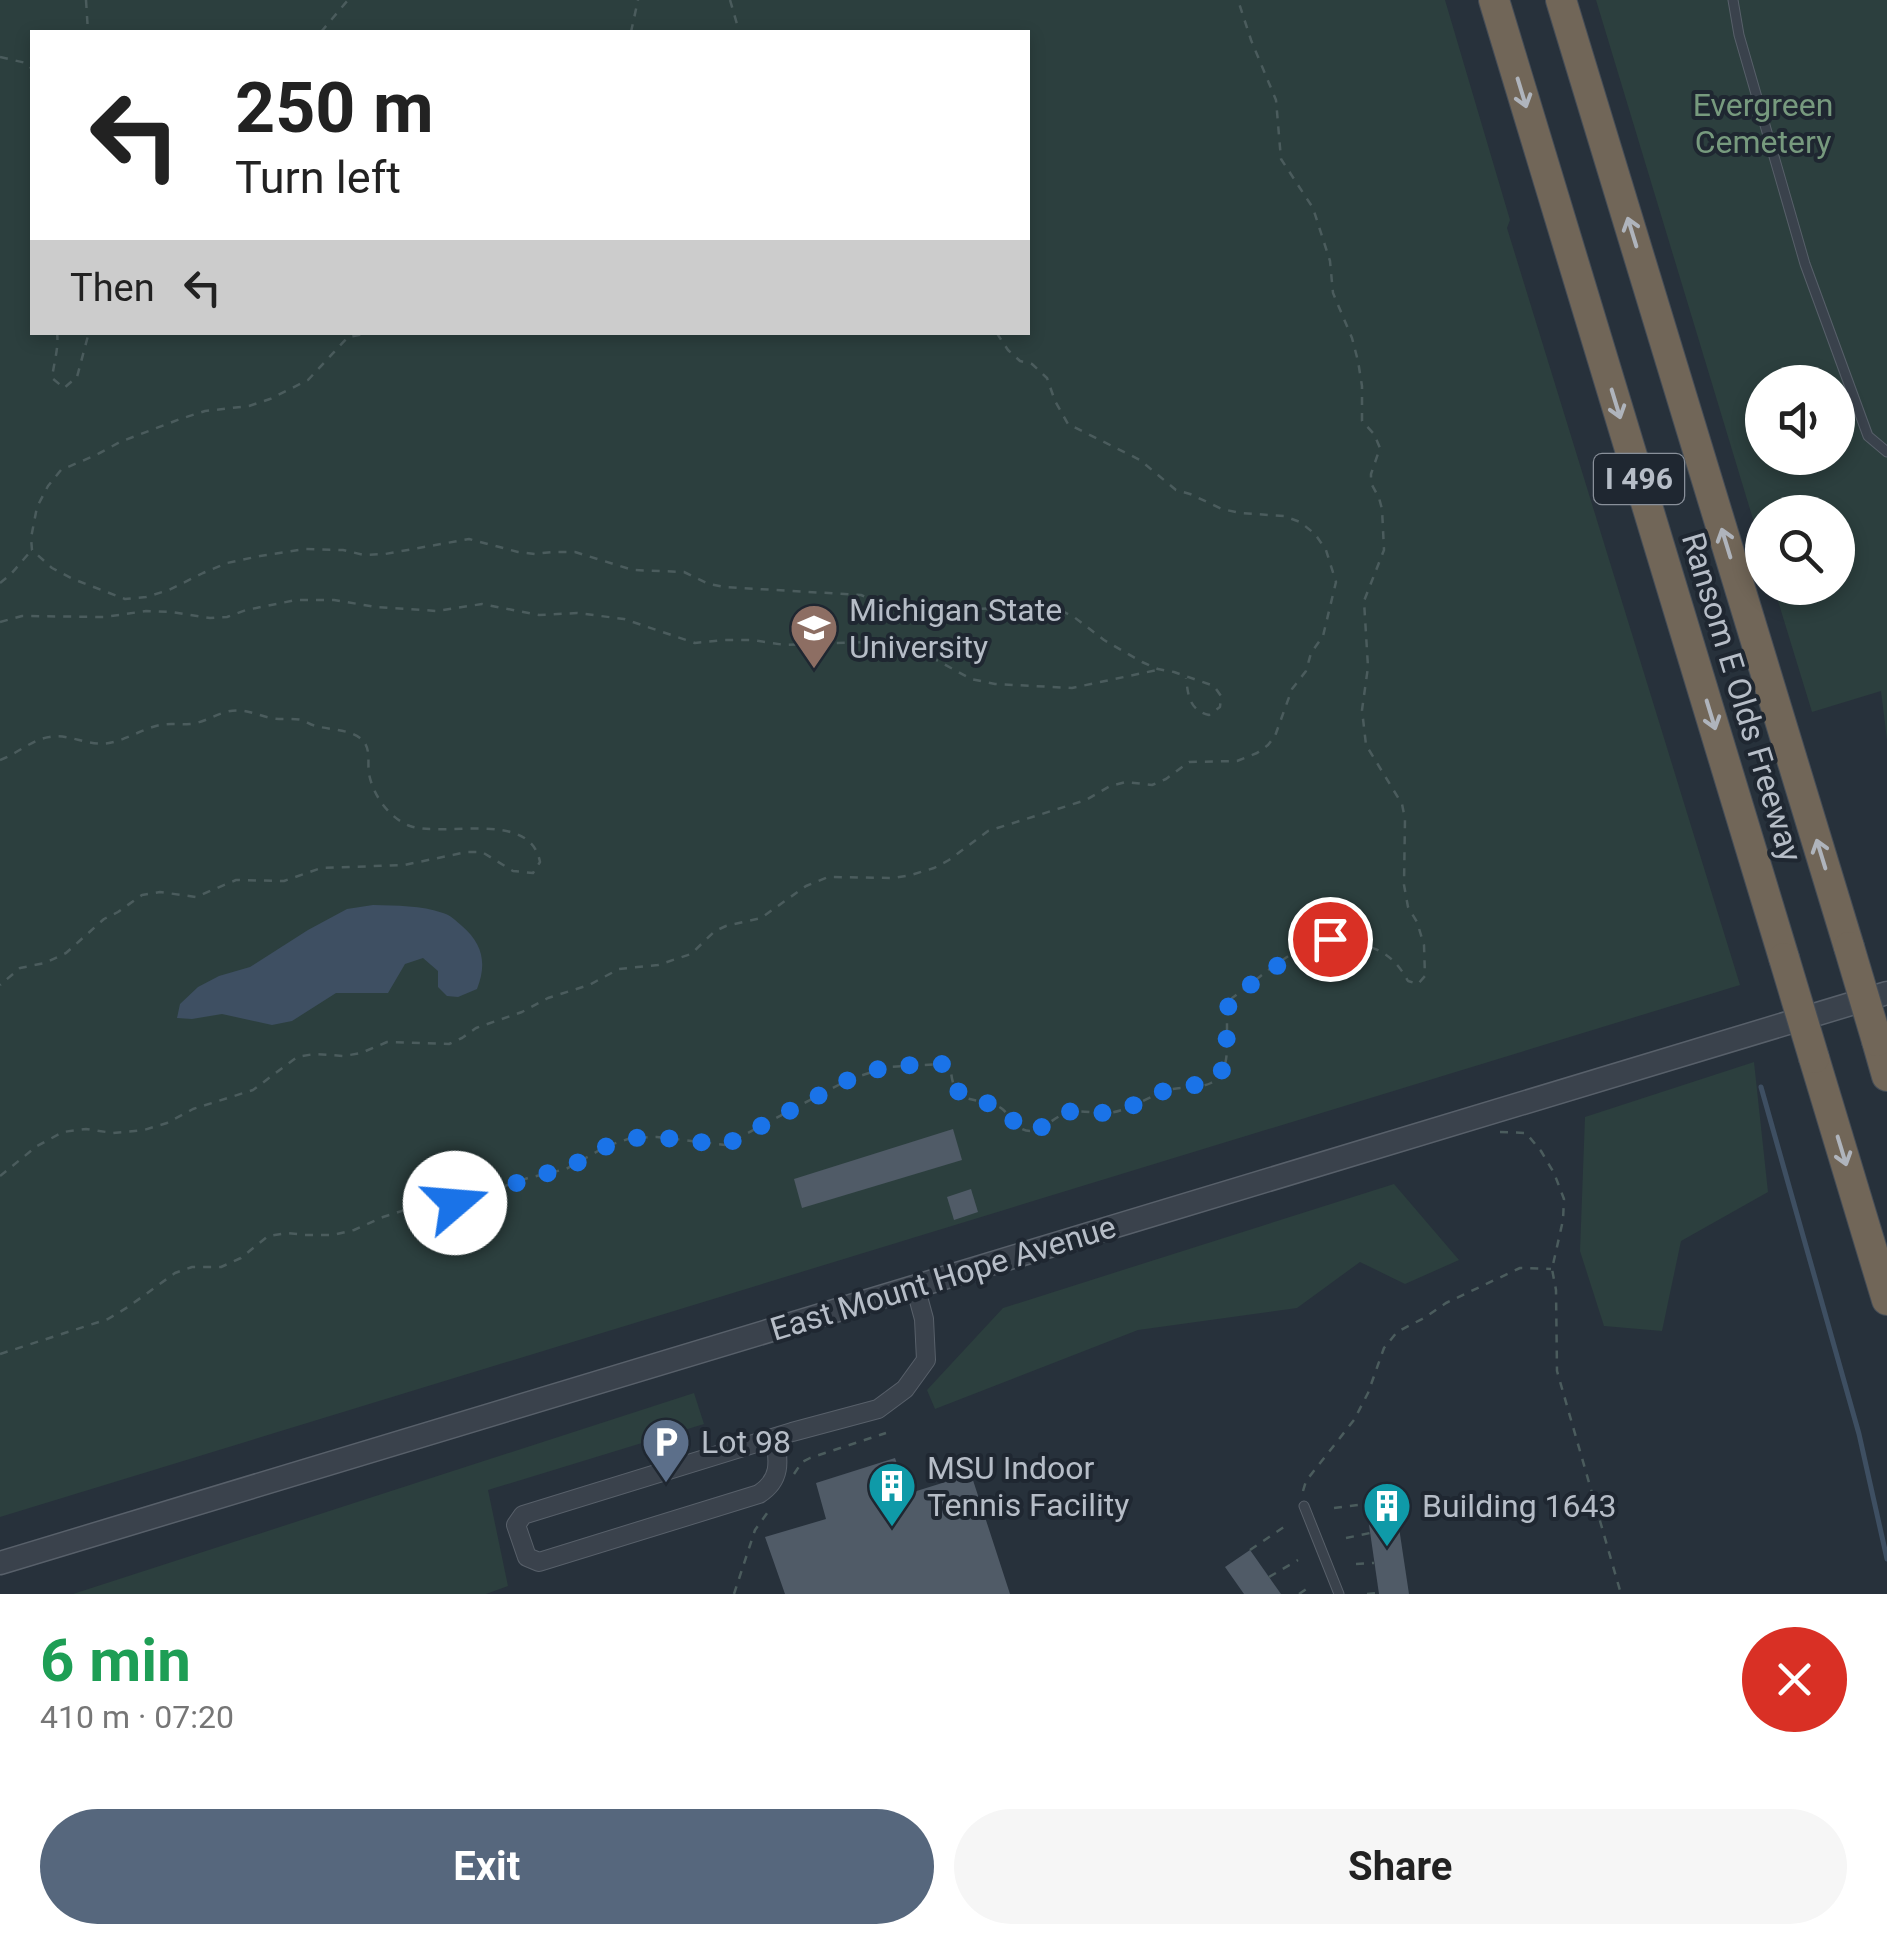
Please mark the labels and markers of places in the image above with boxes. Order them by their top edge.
place label: Michigan State University [849,591,1062,666]
school or university icon: Michigan State University [788,602,840,670]
pin [1288,897,1373,982]
parking icon: Lot 98 [640,1416,692,1484]
place label: Lot 98 [701,1423,791,1461]
place label: MSU Indoor Tennis Facility [927,1449,1129,1524]
building icon: MSU Indoor Tennis Facility [866,1460,918,1528]
building icon: Building 1643 [1361,1480,1413,1548]
place label: Building 1643 [1422,1487,1616,1525]

